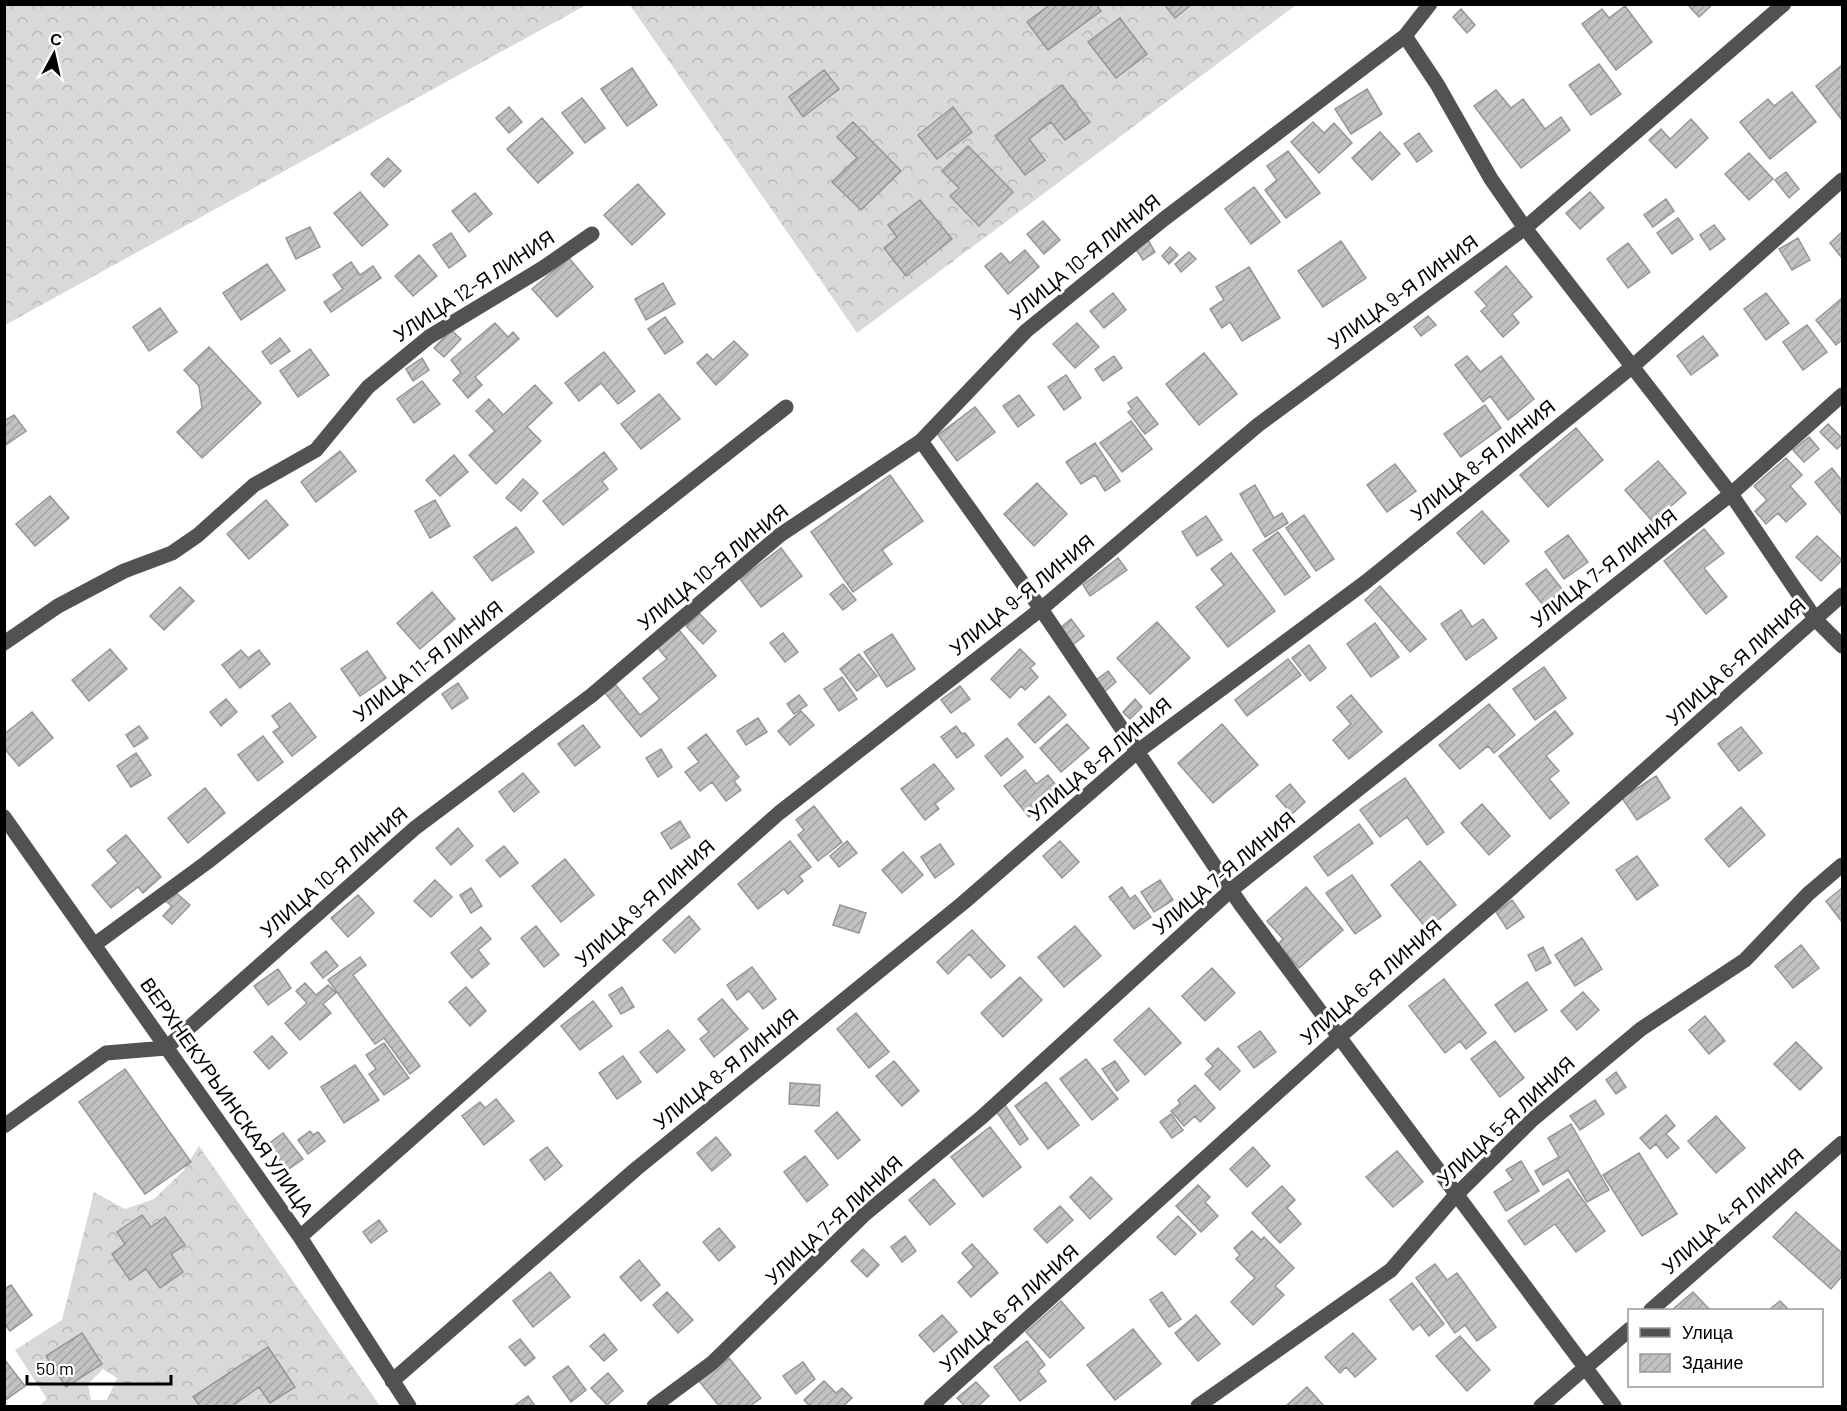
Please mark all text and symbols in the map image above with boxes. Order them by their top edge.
north arrow [24,24,84,84]
text: С [49,28,64,49]
street label: УЛИЦА 10-Я ЛИНИЯ [1004,188,1165,324]
street label: УЛИЦА 12-Я ЛИНИЯ [389,224,558,346]
street label: УЛИЦА 9-Я ЛИНИЯ [1323,229,1482,354]
street label: УЛИЦА 8-Я ЛИНИЯ [1405,394,1560,525]
street label: УЛИЦА 10-Я ЛИНИЯ [632,498,793,634]
street label: УЛИЦА 7-Я ЛИНИЯ [1526,503,1681,632]
street label: УЛИЦА 9-Я ЛИНИЯ [944,529,1099,660]
street label: УЛИЦА 6-Я ЛИНИЯ [1661,592,1810,730]
street label: УЛИЦА 11-Я ЛИНИЯ [348,594,507,726]
street label: УЛИЦА 8-Я ЛИНИЯ [1023,691,1176,825]
street label: УЛИЦА 10-Я ЛИНИЯ [255,801,412,942]
street label: УЛИЦА 7-Я ЛИНИЯ [1147,806,1299,939]
street label: УЛИЦА 9-Я ЛИНИЯ [570,833,719,971]
street label: УЛИЦА 6-Я ЛИНИЯ [1295,913,1446,1049]
street label: ВЕРХНЕКУРЬИНСКАЯ УЛИЦА [136,973,320,1221]
street label: УЛИЦА 8-Я ЛИНИЯ [648,1003,803,1134]
street label: УЛИЦА 5-Я ЛИНИЯ [1432,1050,1579,1190]
street label: УЛИЦА 4-Я ЛИНИЯ [1657,1142,1808,1278]
street label: УЛИЦА 7-Я ЛИНИЯ [760,1150,907,1289]
street label: УЛИЦА 6-Я ЛИНИЯ [934,1238,1083,1376]
legend [1628,1309,1823,1387]
text: Улица [1682,1321,1734,1343]
scale bar [27,1348,171,1386]
text: Здание [1682,1351,1743,1373]
text: 50 m [36,1357,74,1379]

